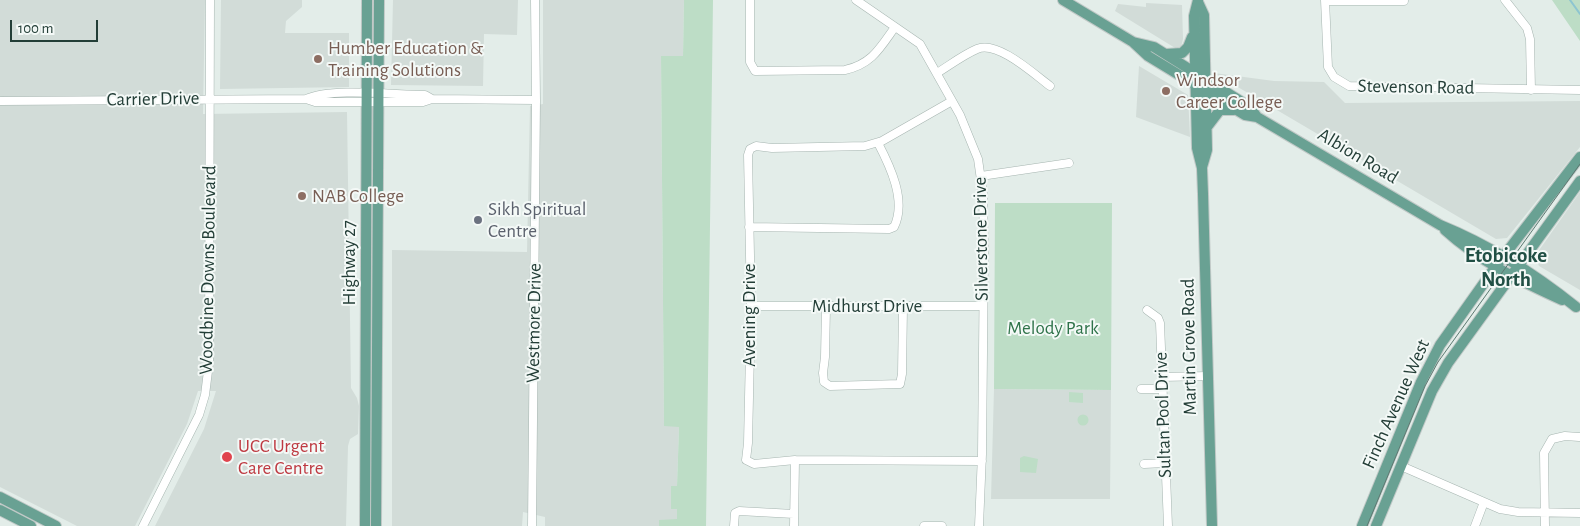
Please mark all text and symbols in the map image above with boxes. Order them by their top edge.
scale bar [12,10,100,42]
text: 100 m [18,21,53,36]
place label: Humber Education & Training Solutions [328,37,483,81]
marker: Humber Education & Training Solutions [312,53,324,65]
place label: Windsor Career College [1176,69,1282,113]
street label: Stevenson Road [1357,75,1475,99]
marker: Windsor Career College [1160,85,1172,97]
street label: Carrier Drive [106,87,200,111]
street label: Albion Road [1314,123,1402,189]
street label: Woodbine Downs Boulevard [195,165,221,375]
street label: Silverstone Drive [969,177,993,301]
place label: NAB College [312,185,404,207]
marker: NAB College [296,190,308,202]
place label: Sikh Spiritual Centre [488,198,586,242]
marker: Sikh Spiritual Centre [472,214,484,226]
street label: Highway 27 [338,220,360,306]
district label: Etobicoke North [1465,243,1547,293]
street label: Westmore Drive [522,263,546,383]
street label: Avening Drive [738,263,760,367]
street label: Martin Grove Road [1176,278,1202,416]
street label: Midhurst Drive [812,295,922,317]
park label: Melody Park [1007,317,1099,339]
street label: Finch Avenue West [1357,336,1435,472]
street label: Sultan Pool Drive [1149,352,1177,478]
place label: UCC Urgent Care Centre [238,435,324,479]
marker: UCC Urgent Care Centre [220,450,234,464]

